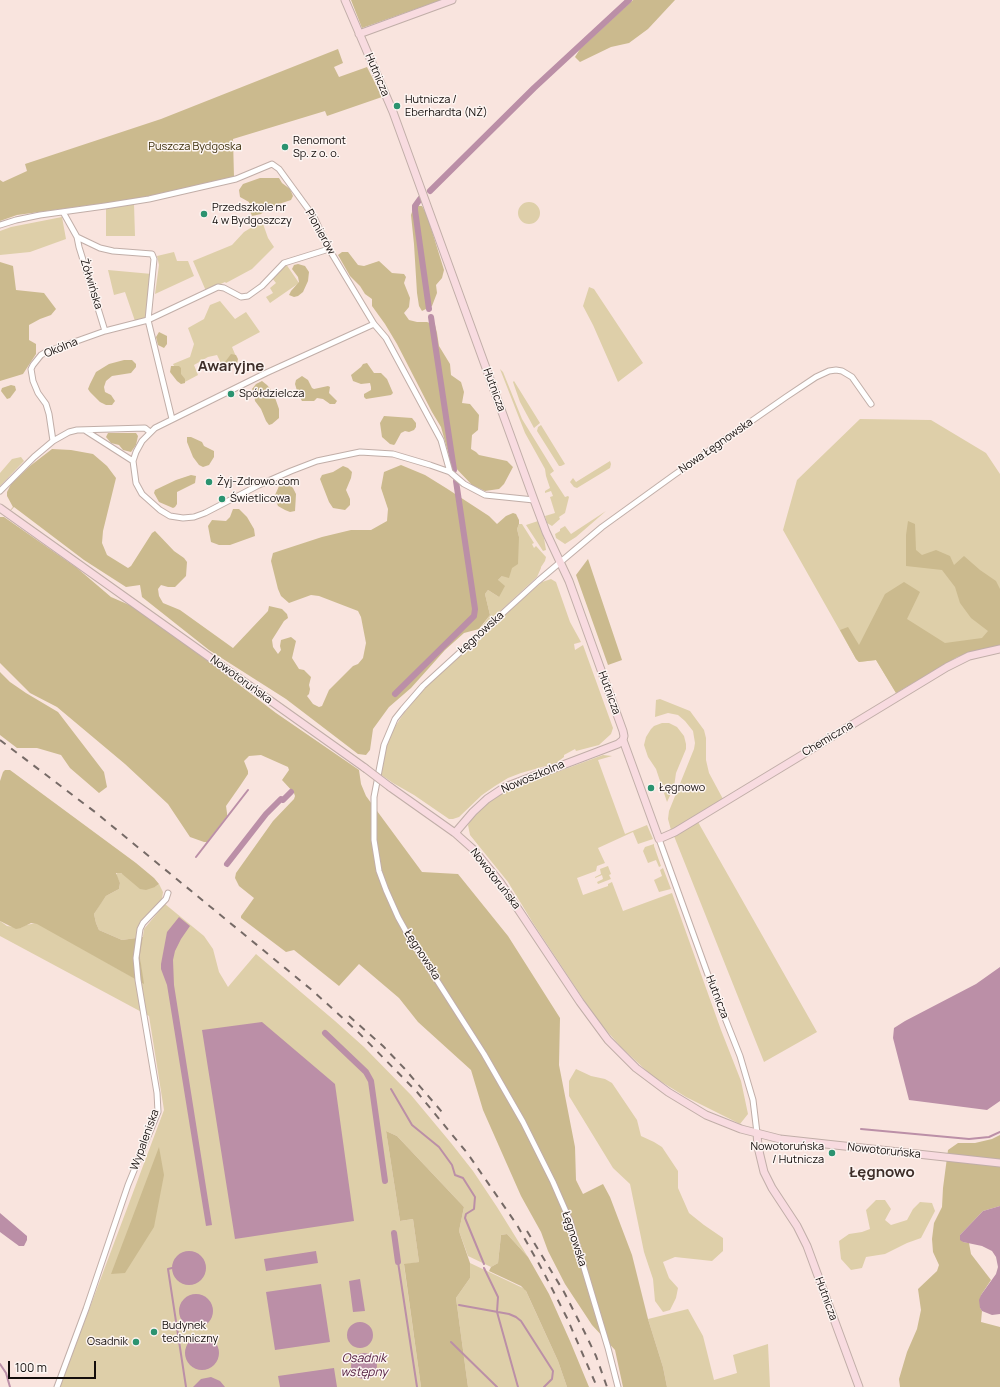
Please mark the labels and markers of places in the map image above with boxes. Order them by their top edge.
place label: Hutnicza / Eberhardta (NŻ) [405,93,488,119]
marker: Hutnicza / Eberhardta (NŻ) [392,101,402,111]
place label: Renomont Sp. z o. o. [293,134,346,160]
marker: Renomont Sp. z o. o. [280,142,290,152]
place label: Przedszkole nr 4 w Bydgoszczy [212,201,292,227]
marker: Przedszkole nr 4 w Bydgoszczy [199,209,209,219]
place label: Spółdzielcza [239,387,304,401]
marker: Spółdzielcza [226,389,236,399]
place label: Żyj-Zdrowo.com [217,475,299,489]
marker: Żyj-Zdrowo.com [204,477,214,487]
place label: Świetlicowa [230,492,290,506]
marker: Świetlicowa [217,494,227,504]
place label: Łęgnowo [659,781,705,795]
marker: Łęgnowo [646,783,656,793]
place label: Nowotoruńska / Hutnicza [750,1140,824,1166]
marker: Nowotoruńska / Hutnicza [827,1148,837,1158]
place label: Budynek techniczny [162,1319,218,1345]
marker: Budynek techniczny [149,1327,159,1337]
place label: Osadnik [87,1335,128,1349]
marker: Osadnik [131,1337,141,1347]

